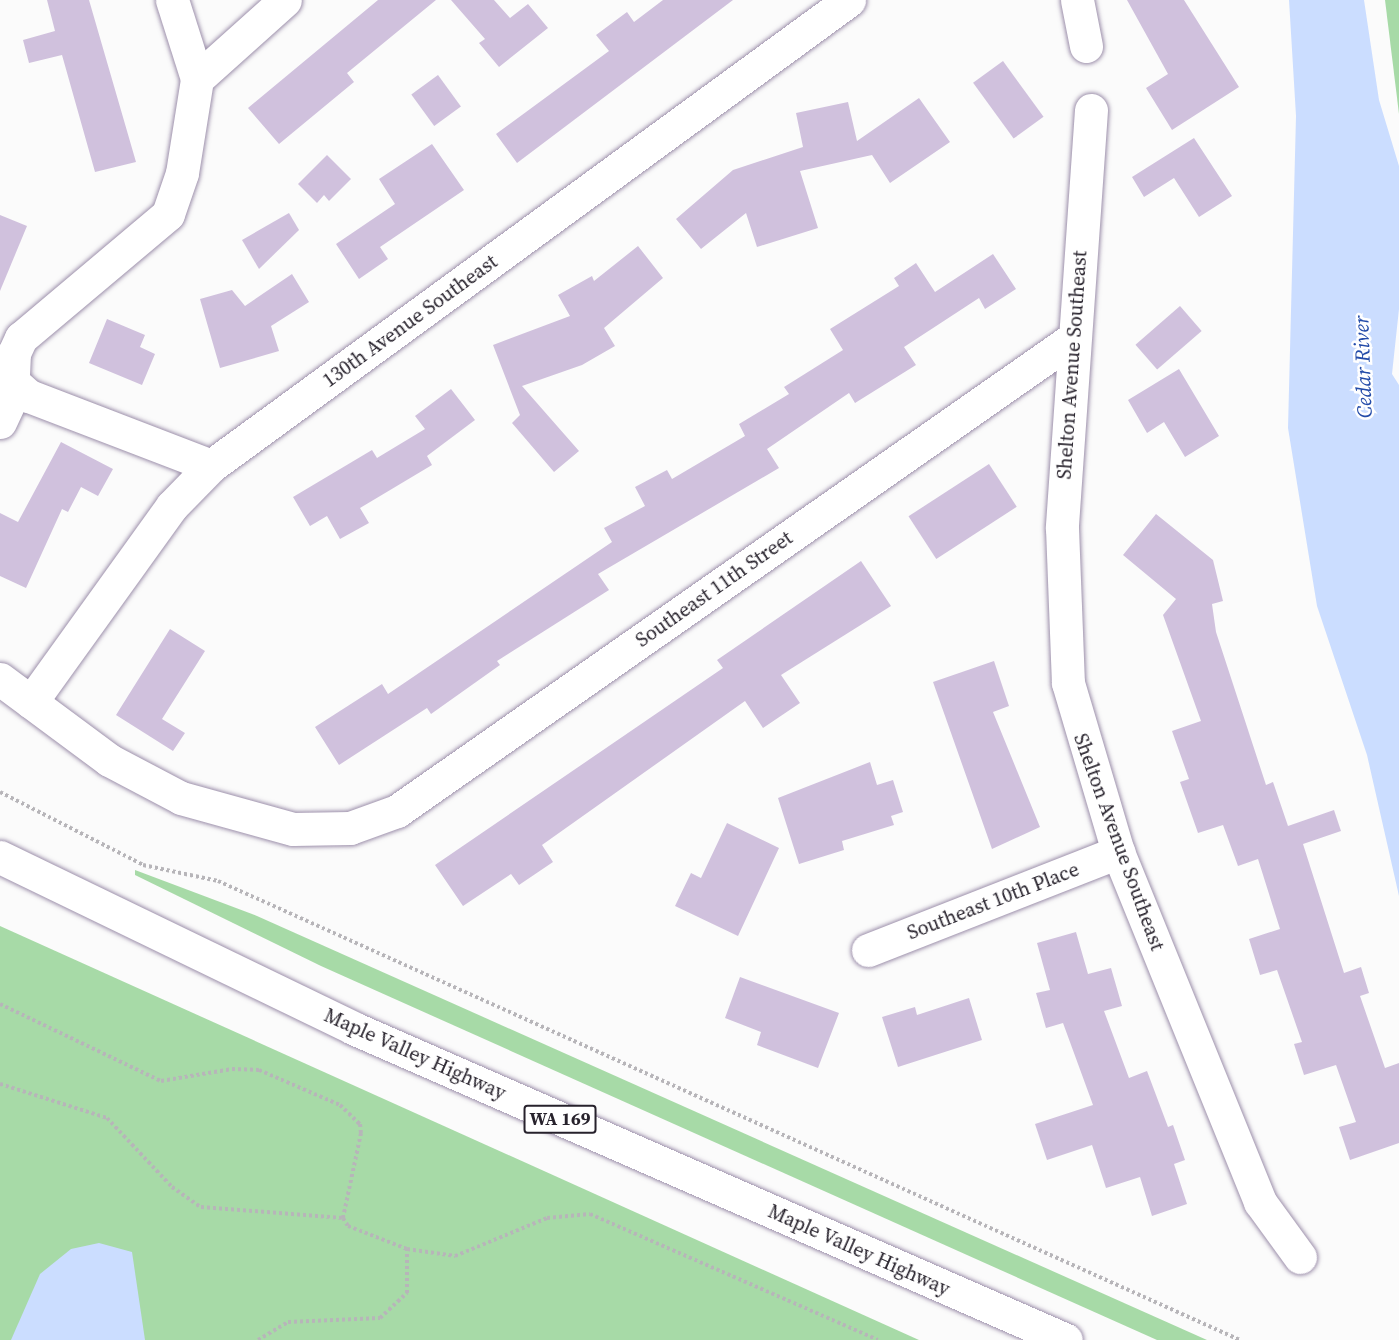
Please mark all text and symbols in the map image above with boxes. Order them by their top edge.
street label: 130th Avenue Southeast [318,250,502,392]
street label: Shelton Avenue Southeast [1052,250,1092,480]
water label: Cedar River [1349,315,1377,419]
street label: Southeast 11th Street [631,526,797,652]
street label: Shelton Avenue Southeast [1069,730,1169,954]
street label: Southeast 10th Place [904,857,1082,945]
street label: Maple Valley Highway [320,1003,510,1105]
road number: WA 169 [522,1104,598,1134]
street label: Maple Valley Highway [764,1199,954,1301]

